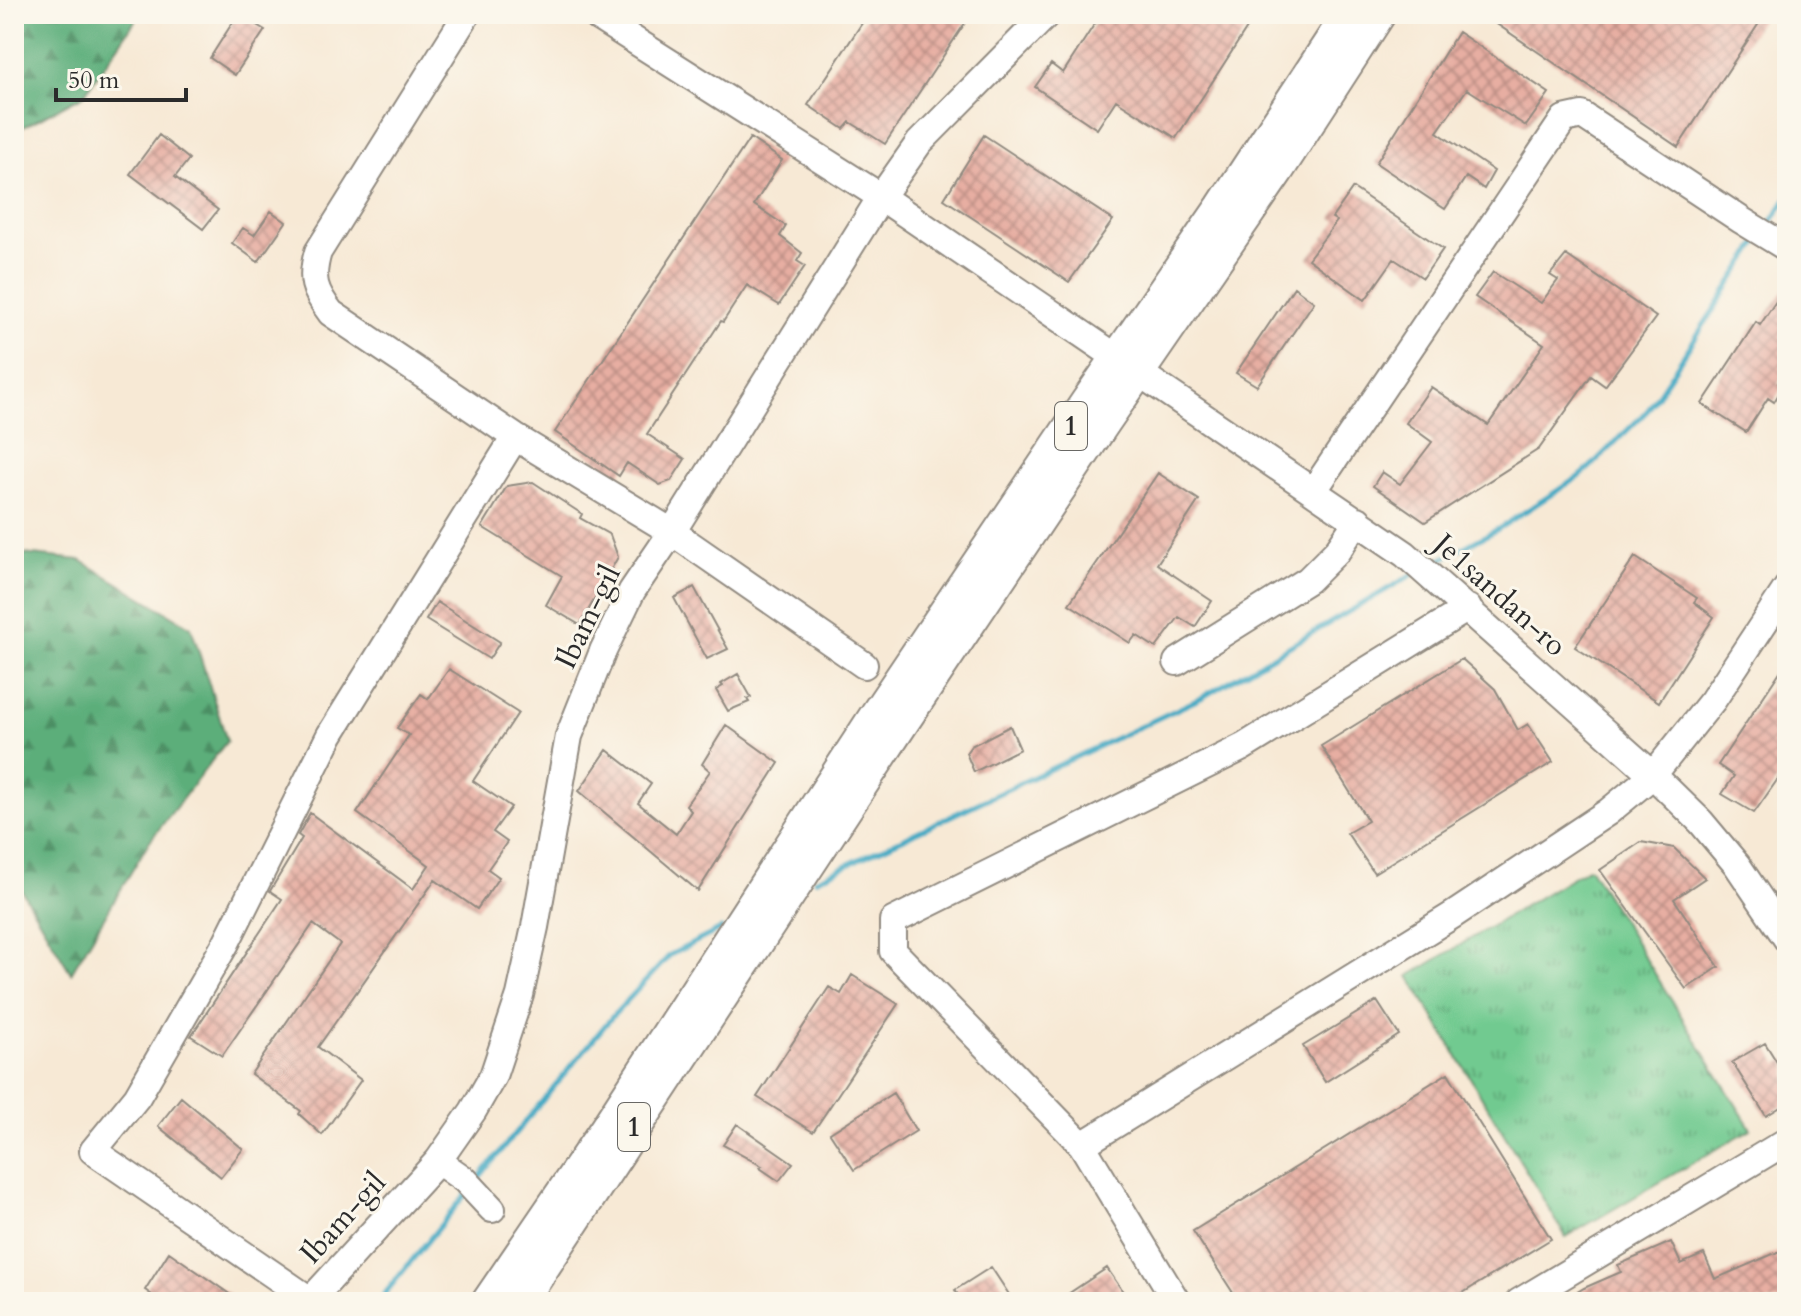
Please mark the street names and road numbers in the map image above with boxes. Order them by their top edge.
road number: 1 [1055,402,1087,450]
street label: Je1sandan-ro [1422,522,1575,666]
street label: Ibam-gil [545,558,631,676]
road number: 1 [618,1103,650,1151]
street label: Ibam-gil [291,1163,396,1273]

